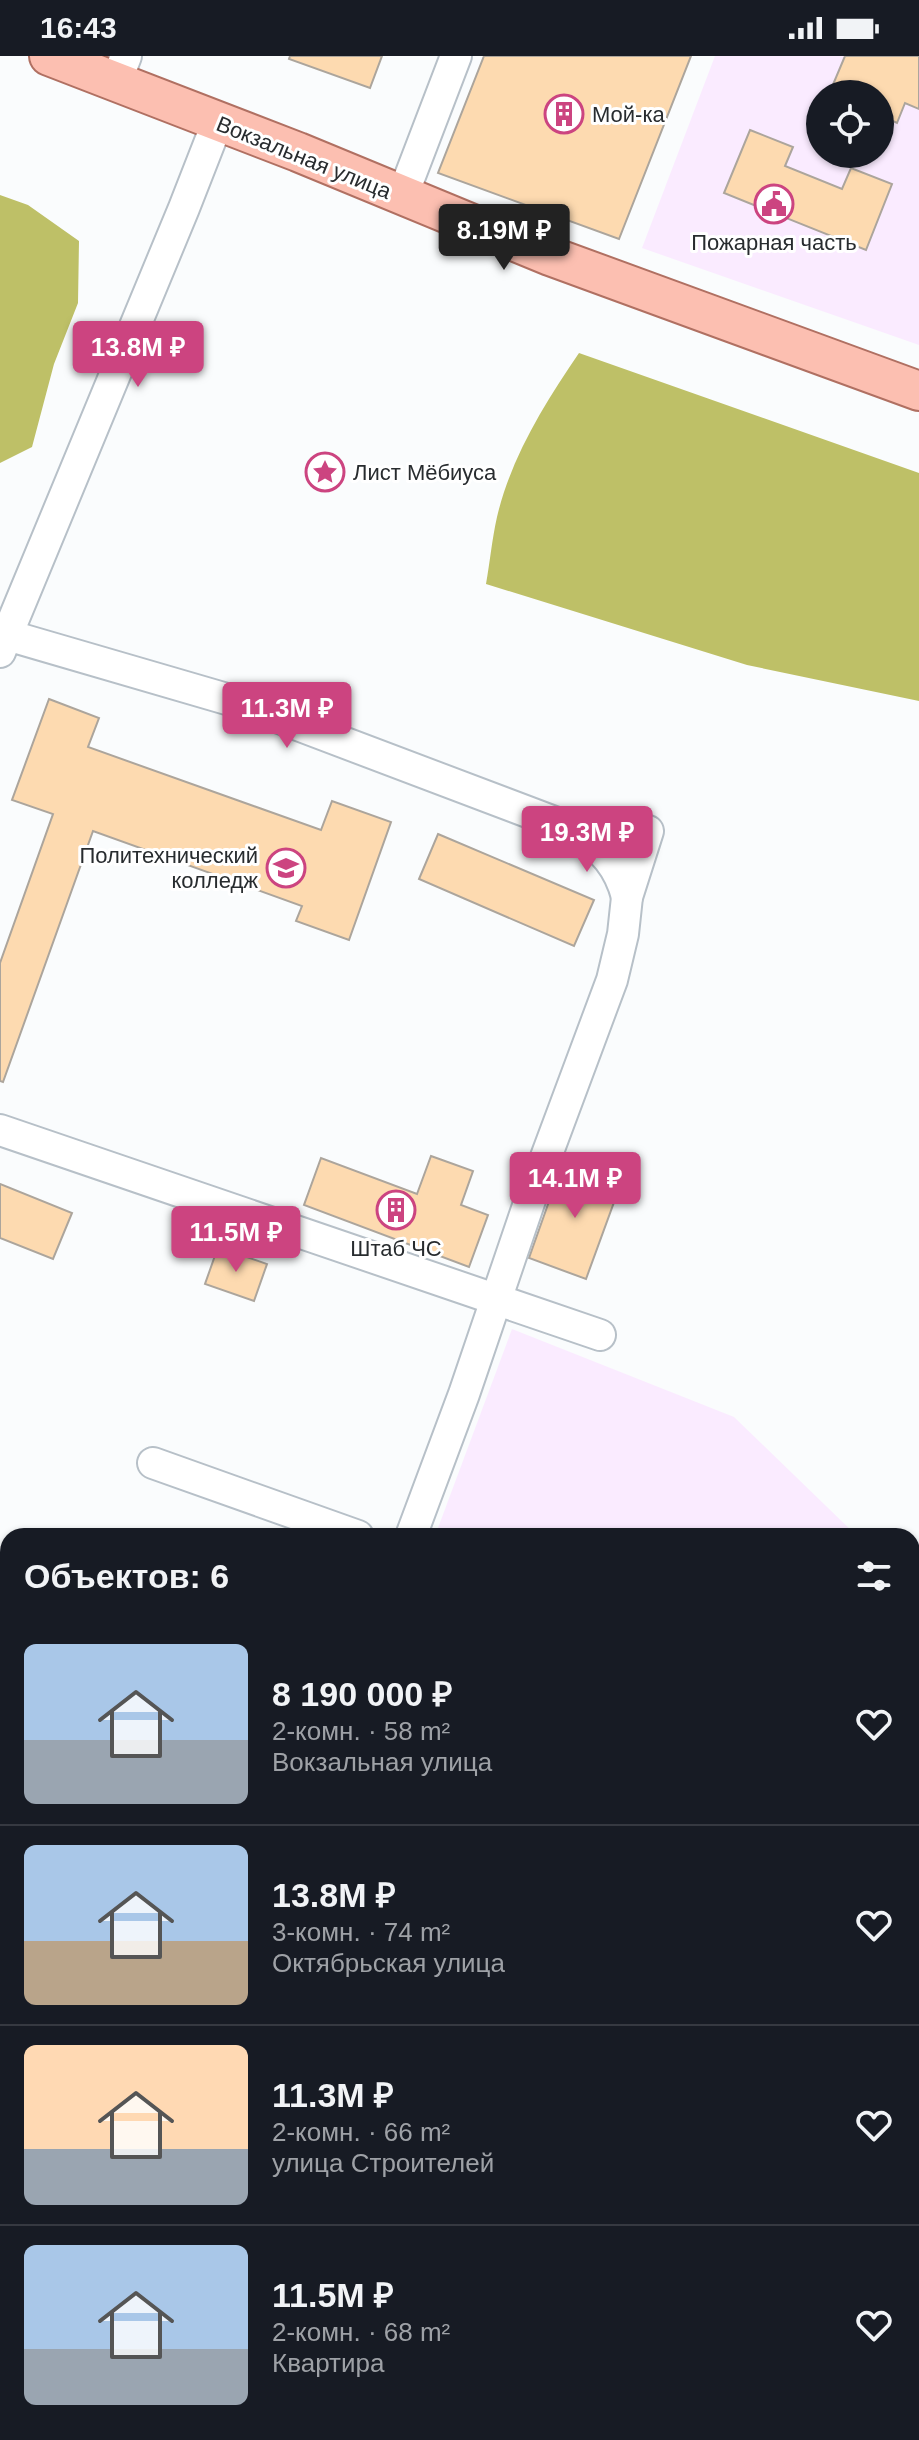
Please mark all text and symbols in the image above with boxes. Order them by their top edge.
text: 16:43 [40,11,117,44]
map controls [806,80,894,168]
button: locate [806,80,894,168]
building icon: Мой-ка [543,93,585,135]
place label: Мой-ка [592,102,666,127]
street label: Вокзальная улица [213,111,396,204]
public building icon: Пожарная часть [753,183,795,225]
pin: 8.19M ₽ [430,204,578,272]
text: 8.19M ₽ [457,215,551,245]
place label: Пожарная часть [691,230,857,255]
pin: 13.8M ₽ [64,321,212,389]
text: 13.8M ₽ [91,332,185,362]
place icon: Лист Мёбиуса [304,451,346,493]
place label: Лист Мёбиуса [353,460,497,485]
pin: 11.3M ₽ [213,682,361,750]
text: 11.3M ₽ [240,693,334,723]
pin: 19.3M ₽ [513,806,661,874]
text: 19.3M ₽ [540,817,634,847]
place label: Политехнический колледж [79,843,258,893]
school or university icon: Политехнический колледж [265,847,307,889]
pin: 14.1M ₽ [501,1152,649,1220]
text: 14.1M ₽ [528,1163,622,1193]
building icon: Штаб ЧС [375,1189,417,1231]
pin: 11.5M ₽ [162,1206,310,1274]
text: 11.5M ₽ [189,1217,283,1247]
place label: Штаб ЧС [350,1236,442,1261]
icon: filters [852,1554,896,1598]
text: Объектов: 6 [24,1557,229,1595]
text: 8 190 000 ₽ [272,1675,453,1713]
icon: home [88,1676,184,1772]
icon: heart [852,1702,896,1746]
text: 2-комн. · 58 m² [272,1716,450,1746]
text: Вокзальная улица [272,1747,492,1777]
text: 13.8M ₽ [272,1876,396,1914]
icon: home [88,1877,184,1973]
icon: heart [852,1903,896,1947]
text: 3-комн. · 74 m² [272,1917,450,1947]
text: Октябрьская улица [272,1948,505,1978]
text: 11.3M ₽ [272,2076,394,2114]
icon: home [88,2077,184,2173]
icon: heart [852,2103,896,2147]
text: 2-комн. · 66 m² [272,2117,450,2147]
text: улица Строителей [272,2148,494,2178]
text: 11.5M ₽ [272,2276,394,2314]
icon: home [88,2277,184,2373]
icon: heart [852,2303,896,2347]
text: 2-комн. · 68 m² [272,2317,450,2347]
text: Квартира [272,2348,384,2378]

